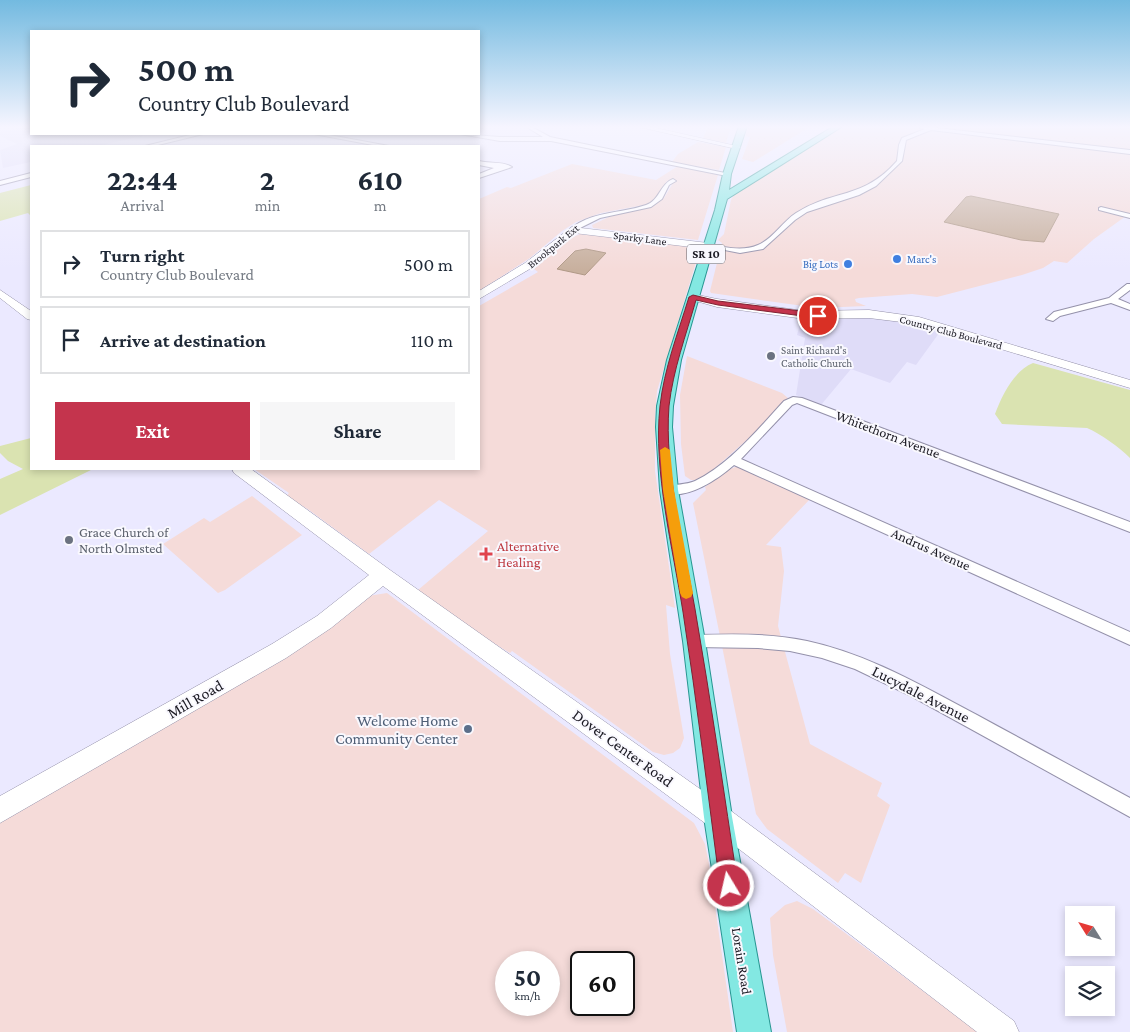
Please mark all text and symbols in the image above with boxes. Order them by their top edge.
icon: right [55,50,120,115]
text: 500 m [138,50,234,89]
text: Country Club Boulevard [138,91,350,116]
text: 22:44 [107,163,178,196]
text: 2 [260,163,275,196]
text: 610 [357,163,403,196]
text: Arrival [121,197,164,214]
text: min [255,197,280,214]
text: m [374,197,387,214]
street label: Brookpark Ext [525,221,582,271]
street label: Sparky Lane [613,229,667,248]
road number: SR 10 [687,244,725,264]
text: Turn right [100,245,185,266]
icon: right [57,250,85,278]
marker: Marc's [891,253,903,265]
place label: Marc's [907,253,936,265]
text: 500 m [404,254,453,275]
place label: Big Lots [803,258,838,271]
marker: Big Lots [842,258,854,270]
text: Country Club Boulevard [100,266,254,283]
pin [797,295,839,337]
icon: arrive [804,302,832,330]
street label: Country Club Boulevard [898,313,1004,353]
icon: arrive [57,326,85,354]
text: Arrive at destination [100,330,266,351]
text: 110 m [411,330,453,351]
place label: Saint Richard's Catholic Church [781,344,852,369]
marker: Saint Richard's Catholic Church [765,350,777,362]
button: Exit [55,402,250,460]
button: Share [260,402,455,460]
street label: Whitethorn Avenue [834,407,942,461]
place label: Grace Church of North Olmsted [79,524,169,556]
street label: Andrus Avenue [889,524,973,574]
marker: Grace Church of North Olmsted [63,534,75,546]
place label: Alternative Healing [497,538,559,570]
marker: Alternative Healing [479,547,493,561]
street label: Lucydale Avenue [869,662,973,727]
street label: Mill Road [164,676,226,722]
street label: Dover Center Road [570,706,677,790]
place label: Welcome Home Community Center [335,712,458,748]
marker: Welcome Home Community Center [462,723,474,735]
position arrow [702,859,754,911]
north arrow [1065,906,1115,956]
map controls [1065,906,1115,1016]
street label: Lorain Road [729,927,755,996]
speed limit sign: 60 [570,951,635,1016]
text: 50 [514,964,541,991]
button: layers [1065,966,1115,1016]
text: km/h [515,989,540,1003]

